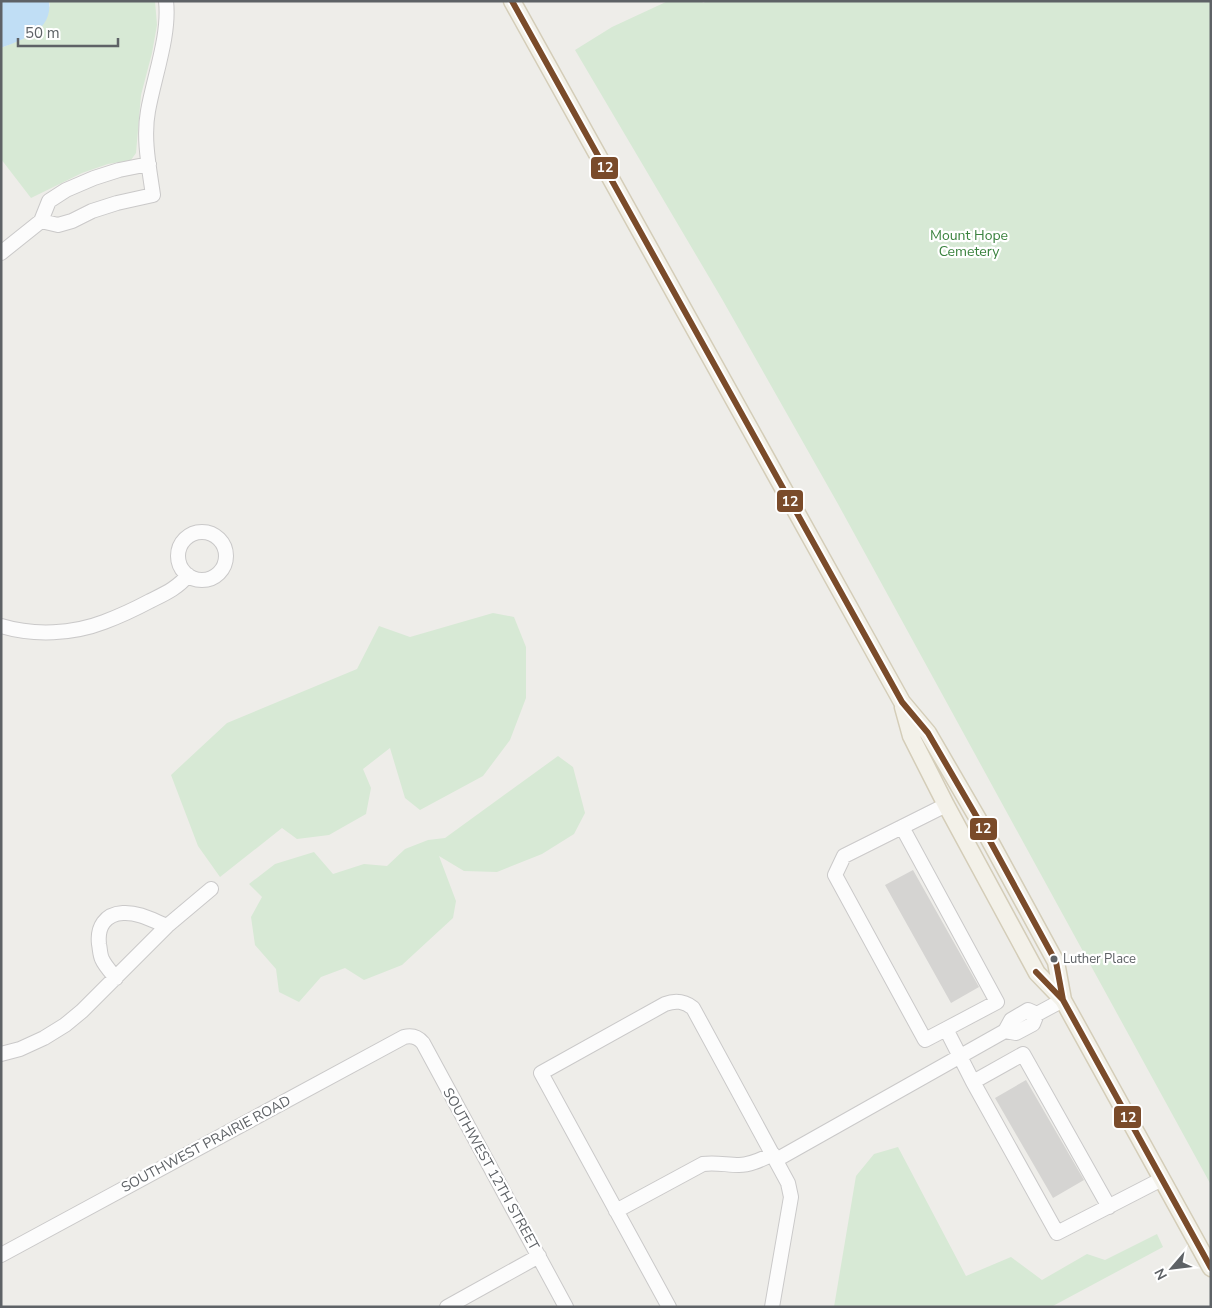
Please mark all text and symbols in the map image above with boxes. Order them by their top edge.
scale bar [18,15,118,47]
text: 50 m [25,23,60,43]
line badge: 12 [590,156,619,180]
text: 12 [597,158,613,177]
park label: Mount Hope Cemetery [930,226,1008,261]
line badge: 12 [776,489,804,513]
text: 12 [782,492,798,511]
line badge: 12 [969,817,998,841]
text: 12 [975,819,991,838]
place label: Luther Place [1063,950,1136,968]
marker: Luther Place [1049,954,1059,964]
street label: SOUTHWEST 12TH STREET [438,1084,544,1254]
street label: SOUTHWEST PRAIRIE ROAD [118,1091,294,1197]
line badge: 12 [1113,1105,1142,1129]
text: 12 [1120,1108,1136,1127]
north arrow [1147,1243,1197,1293]
text: N [1150,1265,1172,1283]

